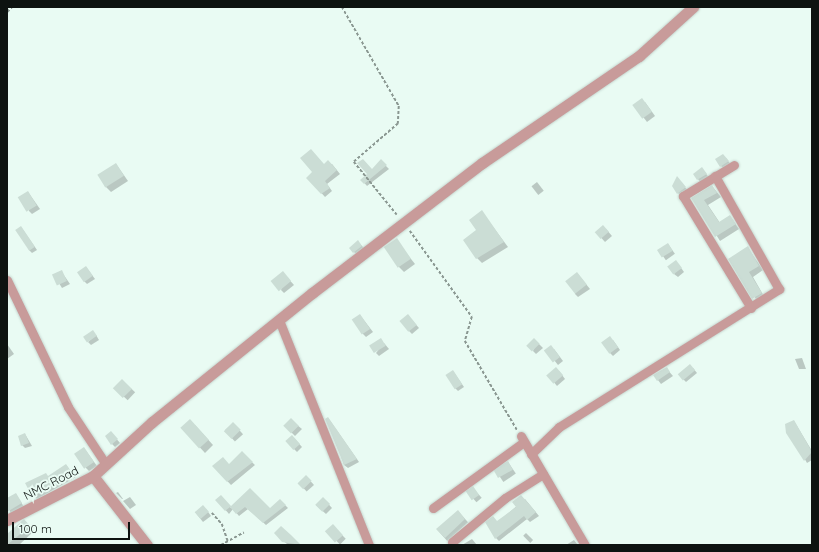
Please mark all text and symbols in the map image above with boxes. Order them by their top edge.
street label: NMC Road [21,463,81,503]
scale bar [14,514,132,540]
text: 100 m [19,521,52,536]

